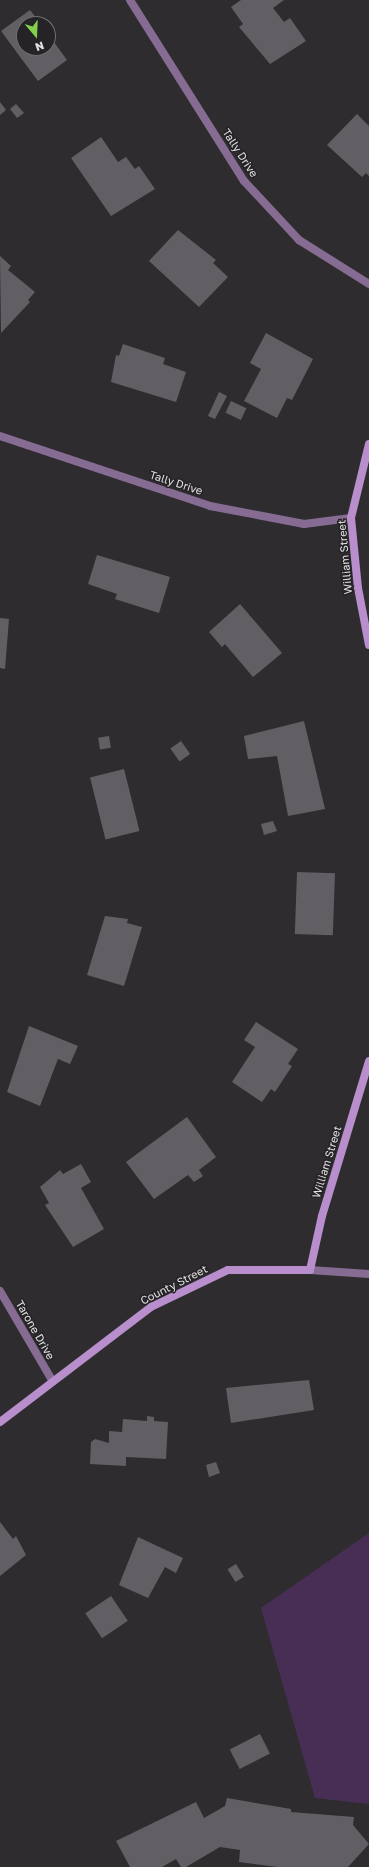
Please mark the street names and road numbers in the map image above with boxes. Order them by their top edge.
street label: Tally Drive [219,126,261,180]
street label: Tally Drive [148,468,204,498]
street label: William Street [335,519,355,595]
street label: William Street [310,1124,344,1200]
street label: County Street [138,1262,210,1308]
street label: Tarone Drive [13,1298,57,1362]

